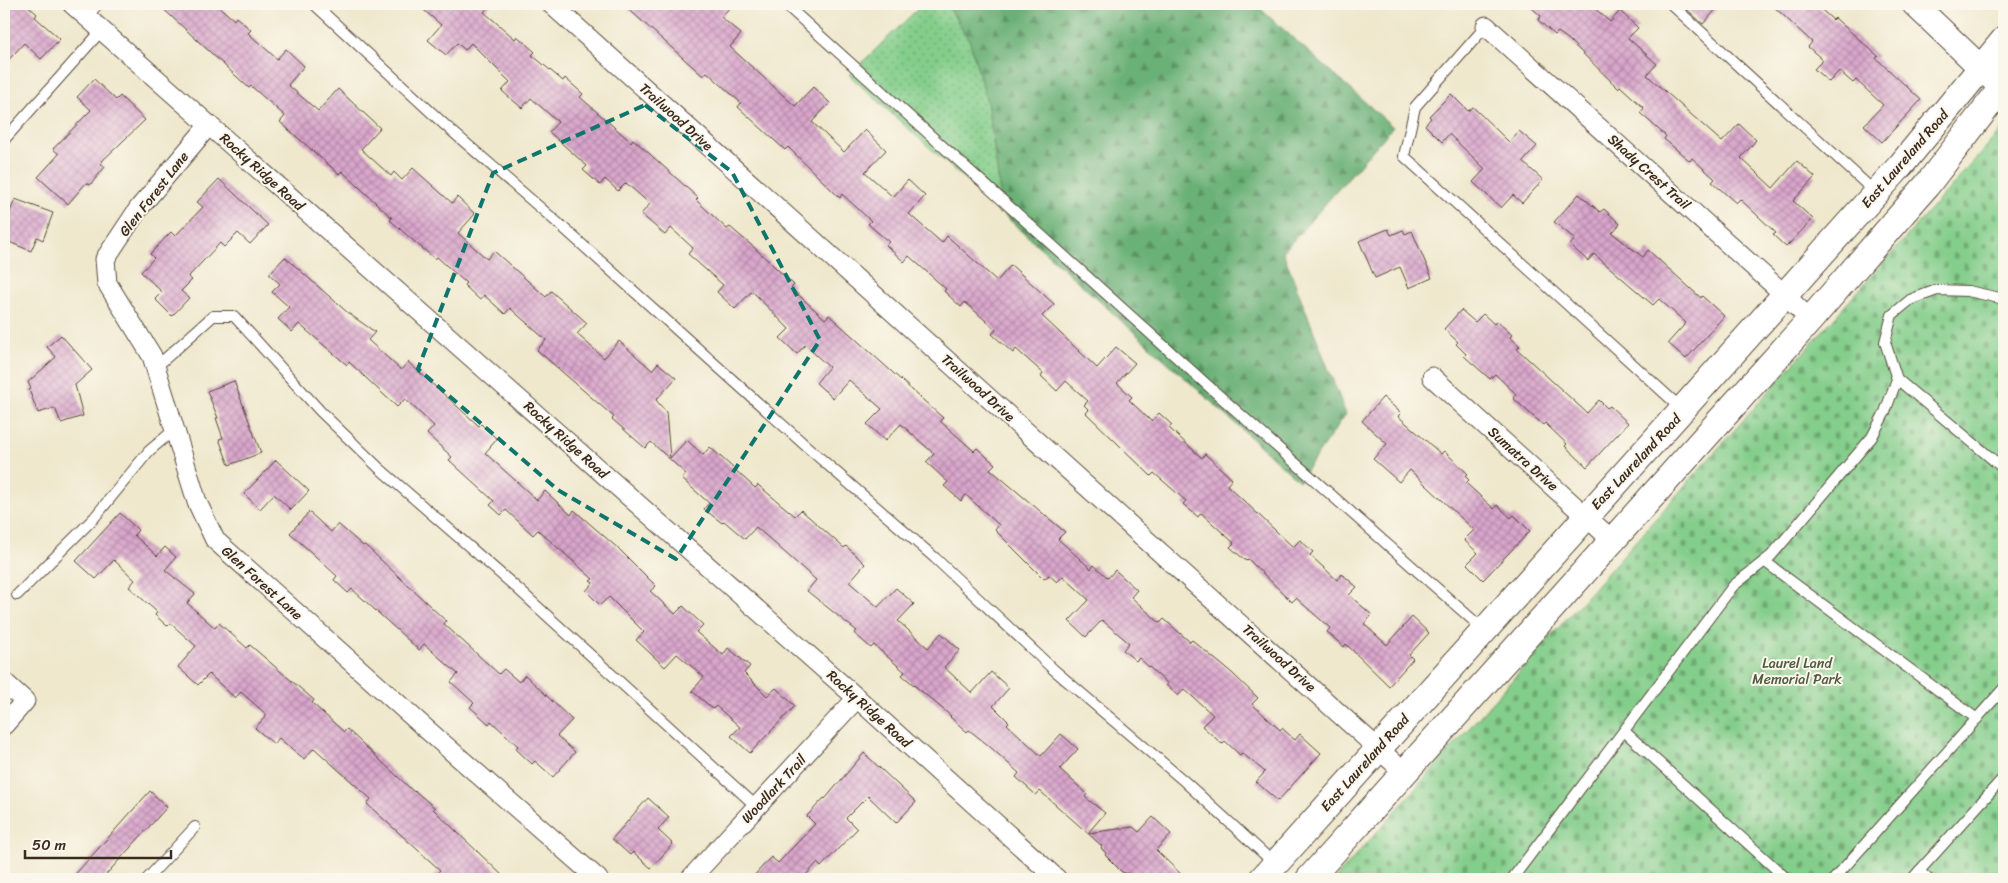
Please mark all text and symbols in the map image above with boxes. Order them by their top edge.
street label: Trailwood Drive [633,77,719,158]
street label: East Laureland Road [1855,103,1956,214]
street label: Rocky Ridge Road [214,127,312,218]
street label: Shady Crest Trail [1602,128,1697,217]
street label: Glen Forest Lane [112,146,196,242]
street label: Trailwood Drive [935,348,1021,429]
street label: Rocky Ridge Road [518,395,616,486]
street label: East Laureland Road [1584,407,1689,516]
street label: Sumatra Drive [1482,420,1564,498]
street label: Glen Forest Lane [215,539,309,627]
street label: Trailwood Drive [1236,618,1322,699]
park label: Laurel Land Memorial Park [1752,651,1842,692]
street label: Rocky Ridge Road [821,664,919,755]
street label: East Laureland Road [1314,707,1417,818]
street label: Woodlark Trail [735,748,814,829]
scale bar [25,828,171,860]
text: 50 m [32,832,67,858]

